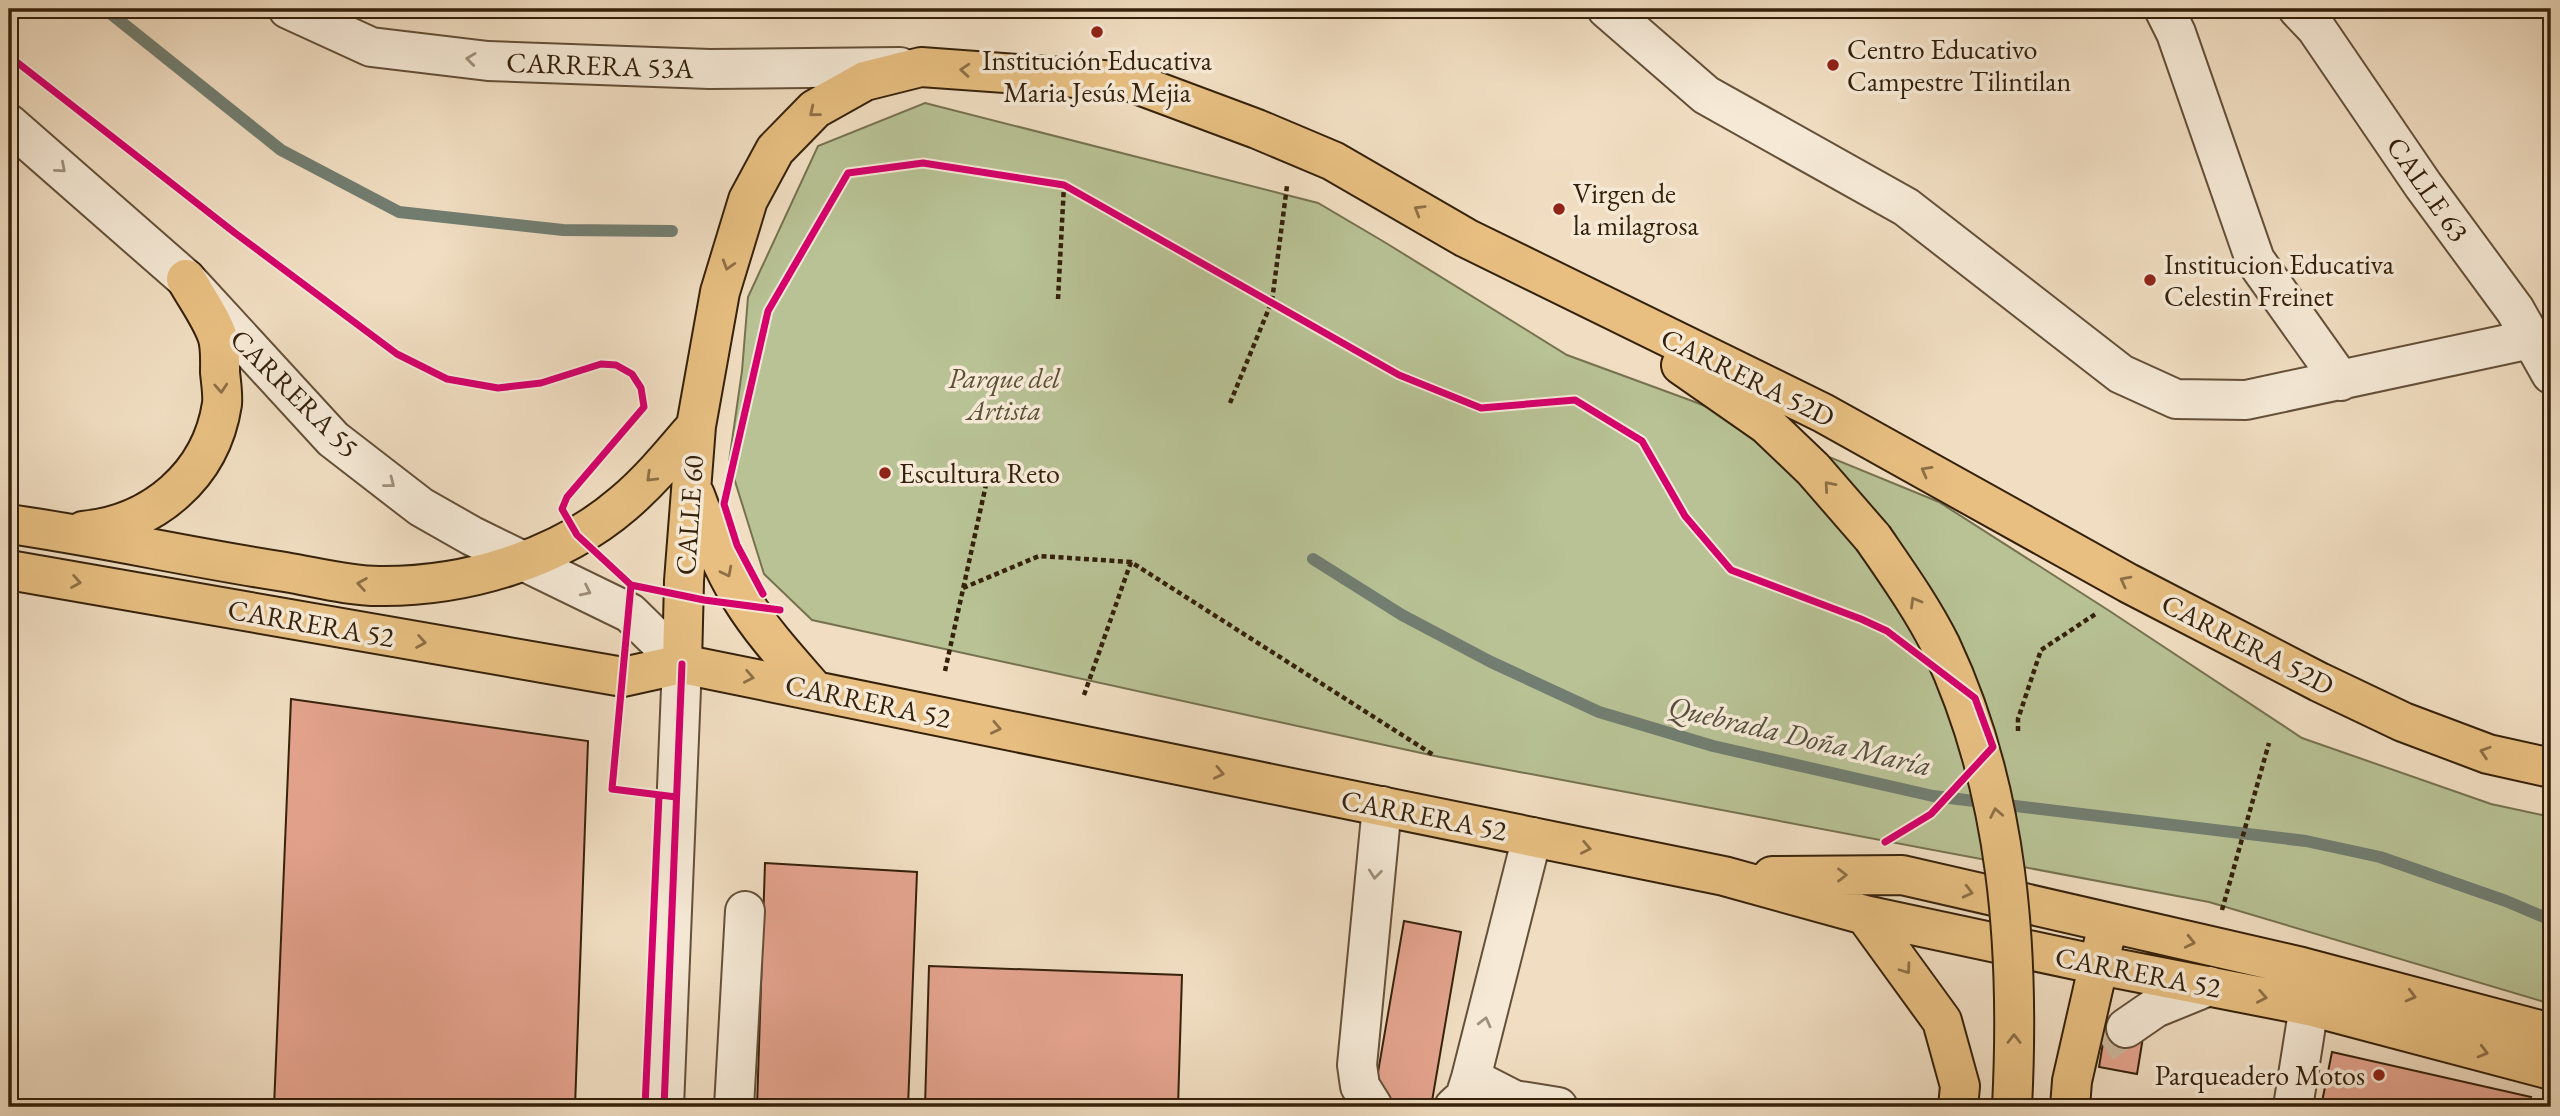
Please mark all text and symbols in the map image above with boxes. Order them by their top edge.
marker: Institución Educativa Maria Jesús Mejia [1089,24,1105,40]
place label: Centro Educativo Campestre Tilintilan [1847,31,2072,99]
place label: Institución Educativa Maria Jesús Mejia [982,42,1213,110]
street label: CARRERA 53A [506,44,695,86]
one-way arrow [465,51,477,66]
marker: Centro Educativo Campestre Tilintilan [1825,57,1841,73]
one-way arrow [959,63,970,78]
one-way arrow [810,103,822,116]
street label: CALLE 63 [2379,129,2477,249]
one-way arrow [53,160,66,172]
place label: Virgen de la milagrosa [1573,175,1699,243]
marker: Virgen de la milagrosa [1551,201,1567,217]
one-way arrow [1414,205,1427,218]
place label: Institucion Educativa Celestin Freinet [2164,246,2395,314]
one-way arrow [722,259,737,271]
marker: Institucion Educativa Celestin Freinet [2142,272,2158,288]
street label: CARRERA 52D [1655,319,1841,435]
street label: CARRERA 55 [223,321,367,465]
park label: Parque del Artista [948,360,1061,428]
one-way arrow [214,383,229,394]
street label: CALLE 60 [667,454,711,576]
place label: Escultura Reto [899,455,1060,491]
marker: Escultura Reto [877,465,893,481]
one-way arrow [1921,466,1933,479]
one-way arrow [646,469,659,482]
one-way arrow [382,474,394,487]
one-way arrow [1825,482,1837,495]
one-way arrow [719,565,733,577]
one-way arrow [70,574,82,589]
one-way arrow [2120,576,2132,589]
one-way arrow [356,577,368,592]
one-way arrow [579,583,591,597]
street label: CARRERA 52D [2156,585,2340,703]
street label: CARRERA 52 [225,591,397,655]
one-way arrow [1910,596,1923,609]
one-way arrow [415,634,427,649]
street label: CARRERA 52 [782,666,954,736]
one-way arrow [743,669,755,684]
water label: Quebrada Doña María [1665,686,1935,785]
one-way arrow [990,719,1002,734]
one-way arrow [2479,746,2492,760]
one-way arrow [1213,765,1225,780]
street label: CARRERA 52 [1338,781,1510,849]
one-way arrow [1989,807,2004,819]
one-way arrow [1580,839,1592,854]
one-way arrow [1837,867,1847,883]
one-way arrow [1368,869,1383,880]
one-way arrow [1962,884,1974,898]
one-way arrow [2184,934,2196,948]
street label: CARRERA 52 [2052,938,2224,1006]
one-way arrow [1898,961,1910,974]
one-way arrow [2405,988,2417,1002]
one-way arrow [2256,989,2268,1004]
one-way arrow [1477,1016,1491,1028]
one-way arrow [2006,1033,2022,1044]
one-way arrow [2477,1044,2489,1058]
place label: Parqueadero Motos [2155,1057,2365,1093]
marker: Parqueadero Motos [2371,1067,2387,1083]

